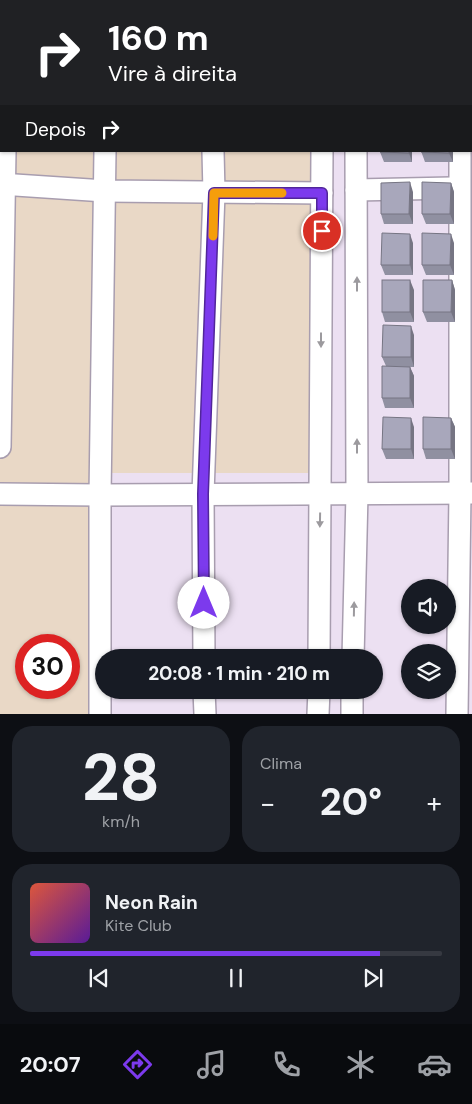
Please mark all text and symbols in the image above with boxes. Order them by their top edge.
text: 160 m [108,15,209,61]
icon: right [25,20,90,85]
text: Vire à direita [108,59,237,88]
icon: right [96,115,124,143]
text: Depois [25,117,86,142]
pin [301,210,343,252]
icon: arrive [308,217,336,245]
one-way arrow [353,276,361,292]
one-way arrow [317,332,325,348]
one-way arrow [353,438,361,454]
one-way arrow [316,512,324,528]
position arrow [177,576,229,628]
map controls [401,579,456,699]
button: sound [401,579,456,634]
one-way arrow [351,601,359,617]
speed limit sign: 30 [15,634,80,699]
button: layers [401,644,456,699]
text: 20:08 · 1 min · 210 m [148,661,330,686]
text: 28 [82,736,160,820]
text: Clima [260,753,302,774]
text: 20° [320,777,382,827]
text: − [260,785,275,822]
text: + [427,785,442,822]
text: km/h [102,811,140,832]
text: Neon Rain [105,890,198,915]
text: Kite Club [105,915,172,936]
icon: previous [85,964,113,992]
icon: pause [222,964,250,992]
icon: next [359,964,387,992]
icon: directions [120,1047,155,1082]
icon: music [194,1047,229,1082]
icon: phone [269,1047,304,1082]
icon: climate [343,1047,378,1082]
icon: car [417,1047,452,1082]
text: 20:07 [20,1050,81,1079]

